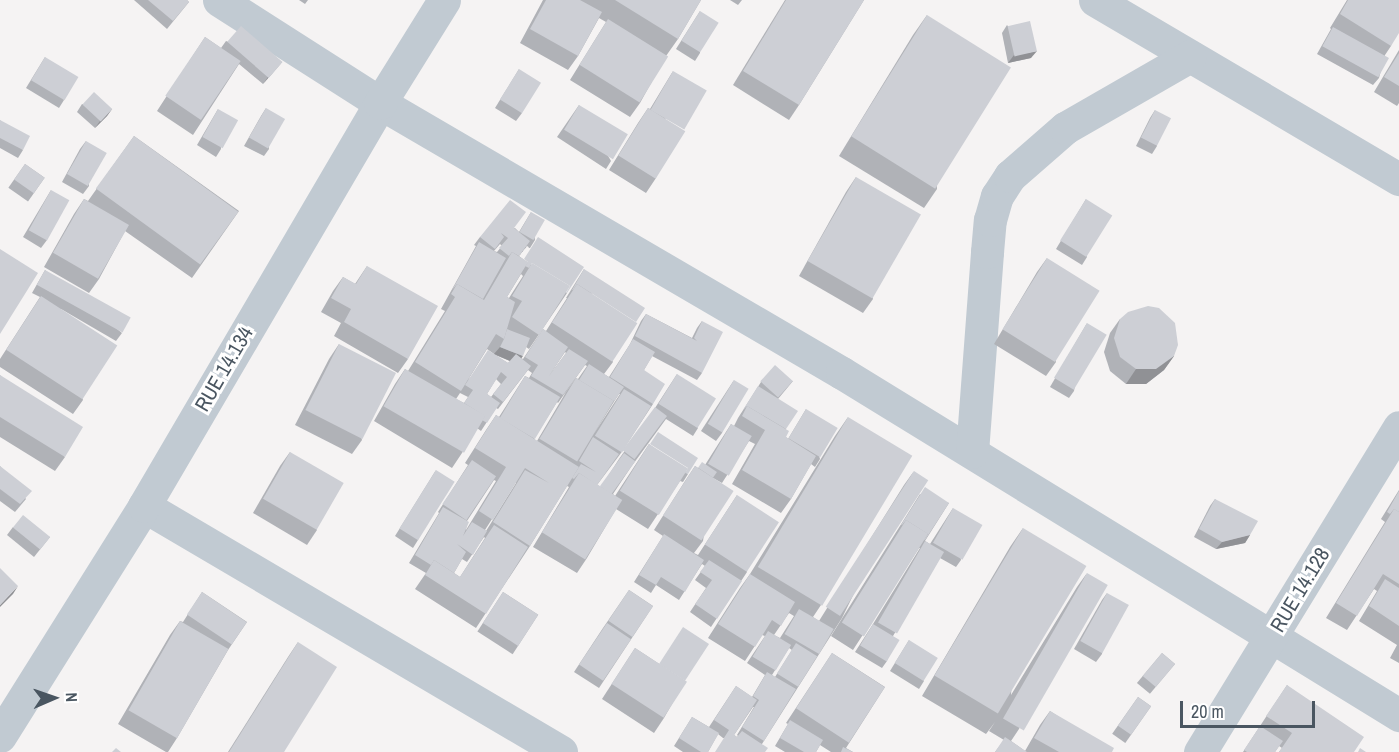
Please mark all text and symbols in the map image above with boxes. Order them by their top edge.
street label: RUE 14.134 [190,322,258,416]
street label: RUE 14.128 [1265,543,1335,637]
north arrow [24,668,84,728]
scale bar [1183,689,1318,727]
text: N [61,692,83,702]
text: 20 m [1191,699,1224,724]

